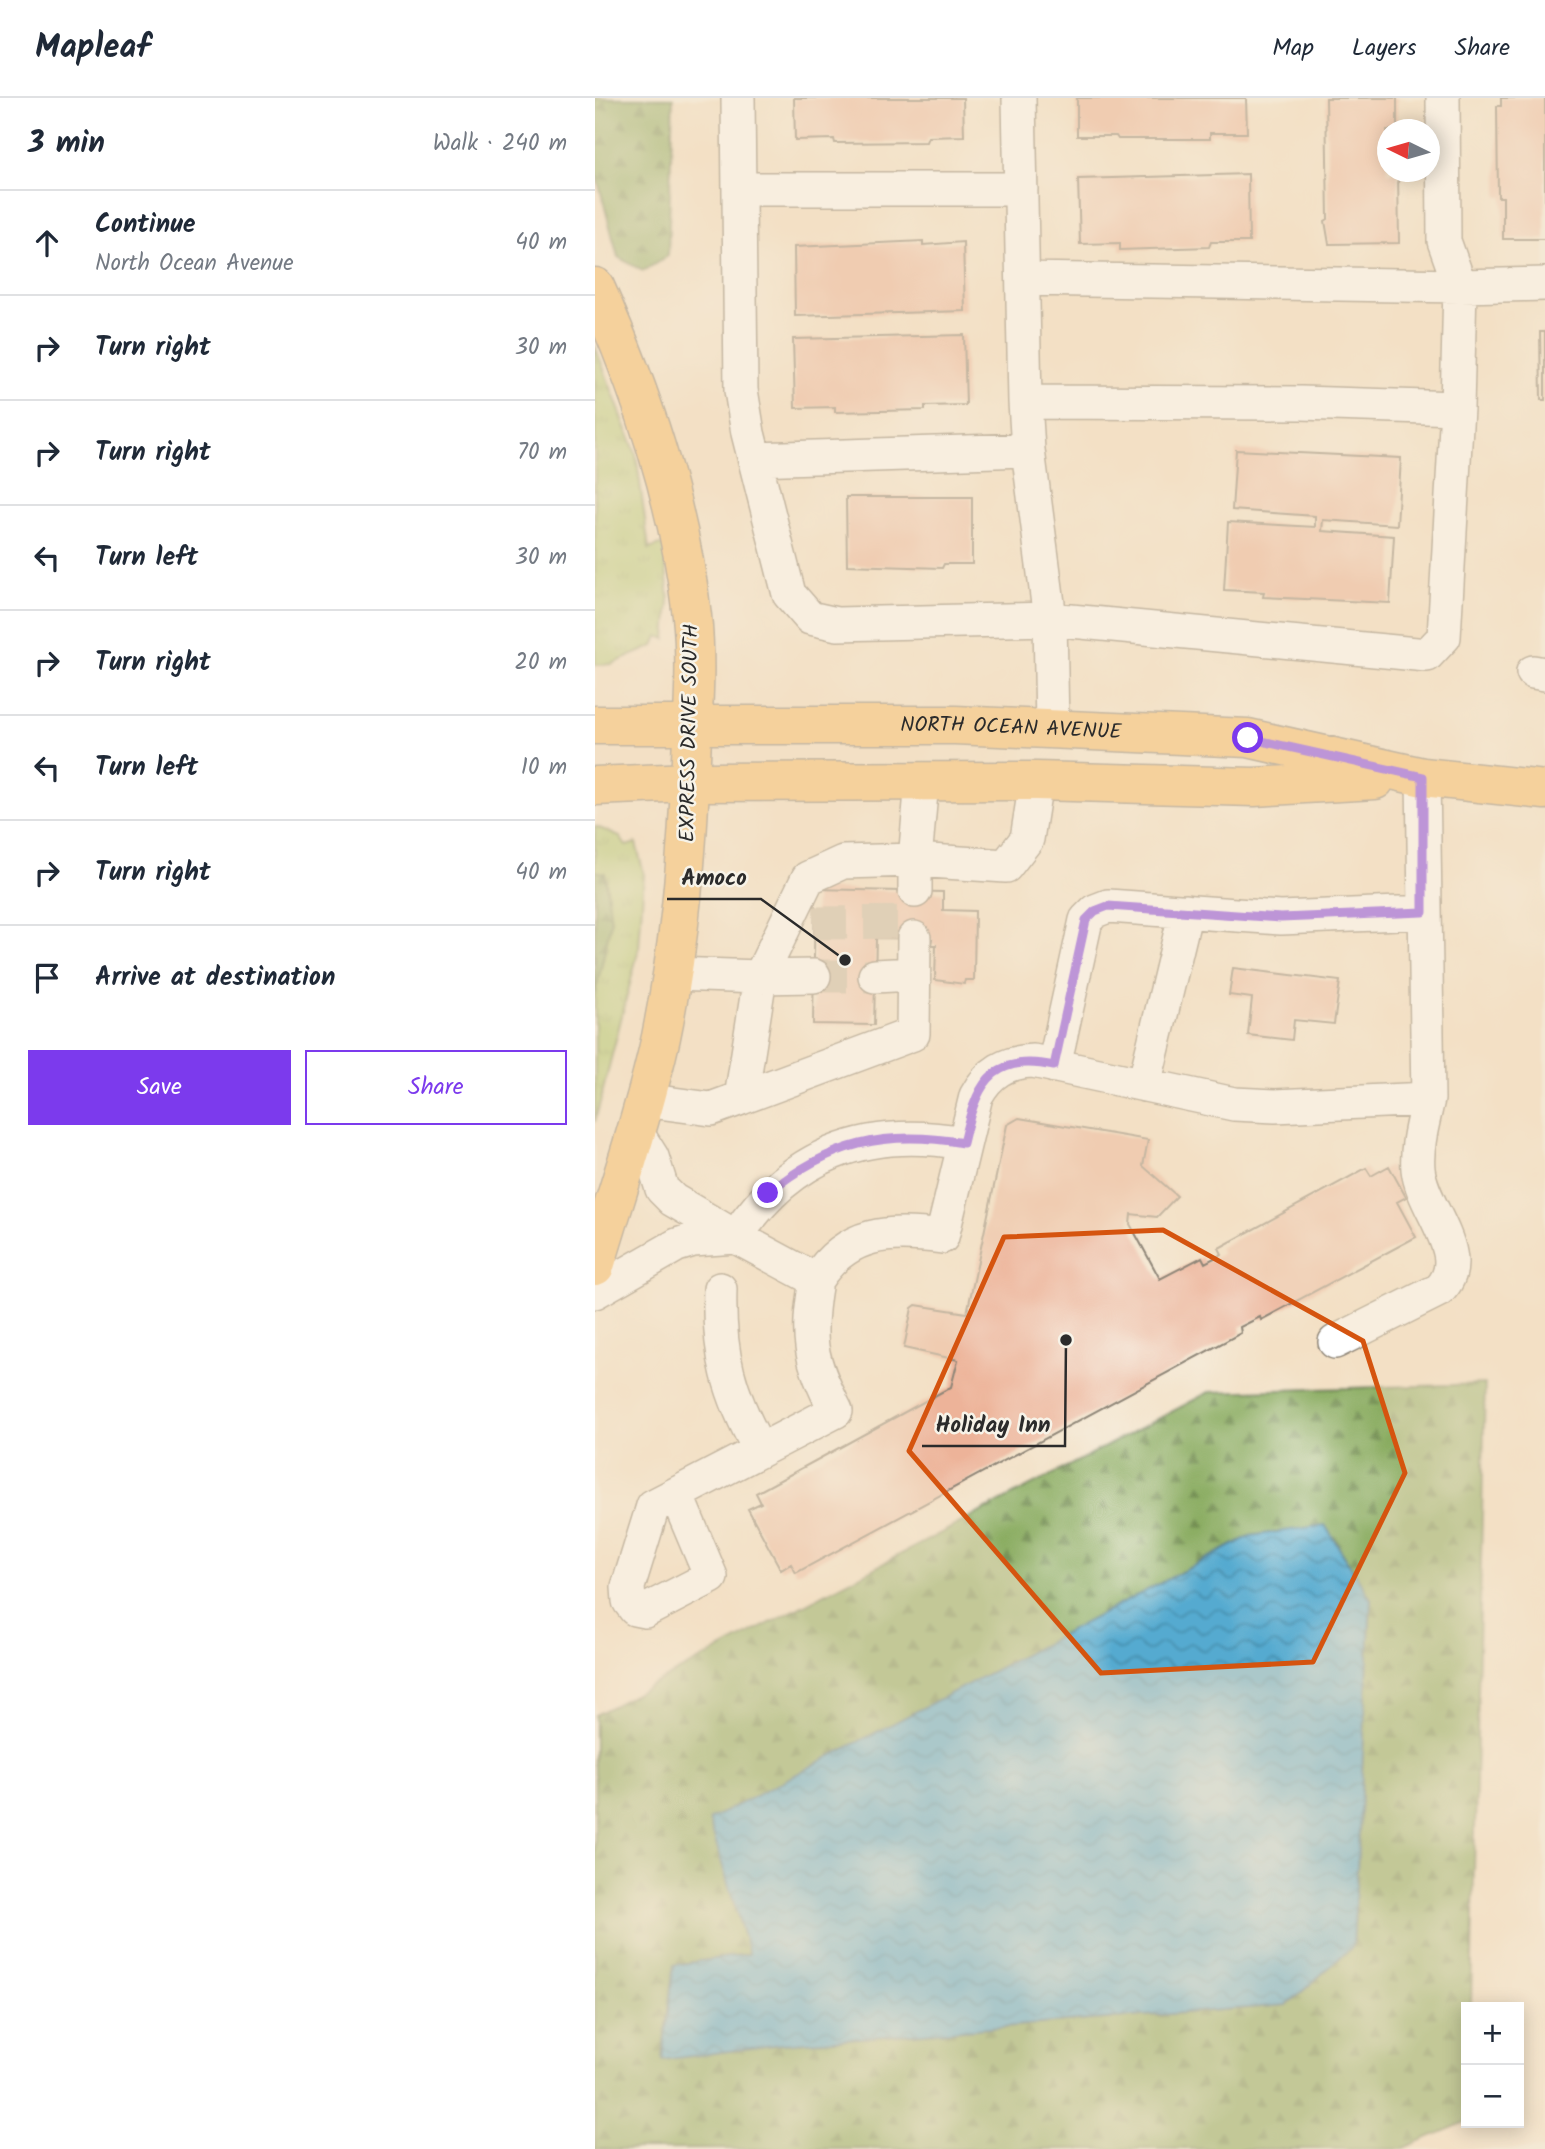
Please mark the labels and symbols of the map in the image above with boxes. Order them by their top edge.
north arrow [1377,119,1440,182]
street label: EXPRESS DRIVE SOUTH [672,624,708,842]
street label: NORTH OCEAN AVENUE [900,708,1123,749]
route start [1232,722,1263,753]
callout: Amoco [667,855,761,899]
text: Amoco [681,861,747,897]
route end [752,1177,783,1208]
callout: Holiday Inn [922,1402,1065,1446]
text: Holiday Inn [935,1408,1051,1444]

